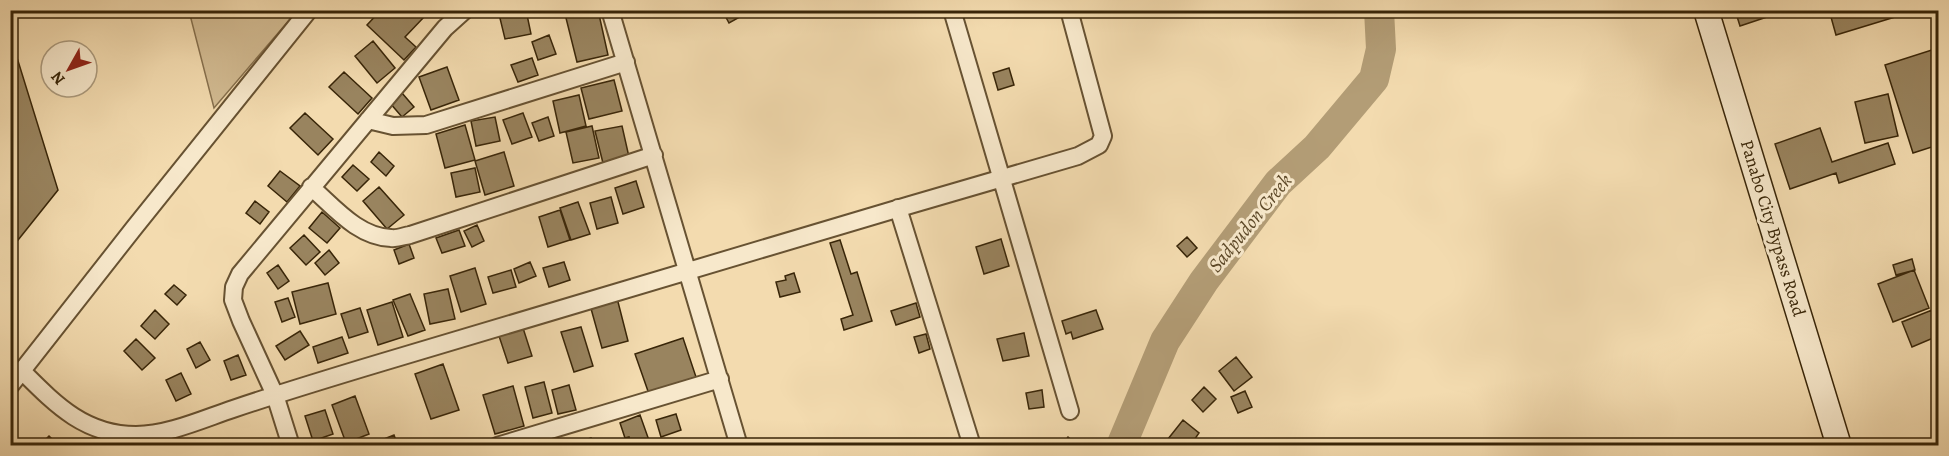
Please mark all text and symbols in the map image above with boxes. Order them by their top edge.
north arrow [39,39,99,99]
text: N [46,66,70,90]
street label: Panabo City Bypass Road [1735,137,1811,320]
water label: Sadpudon Creek [1202,168,1298,278]

